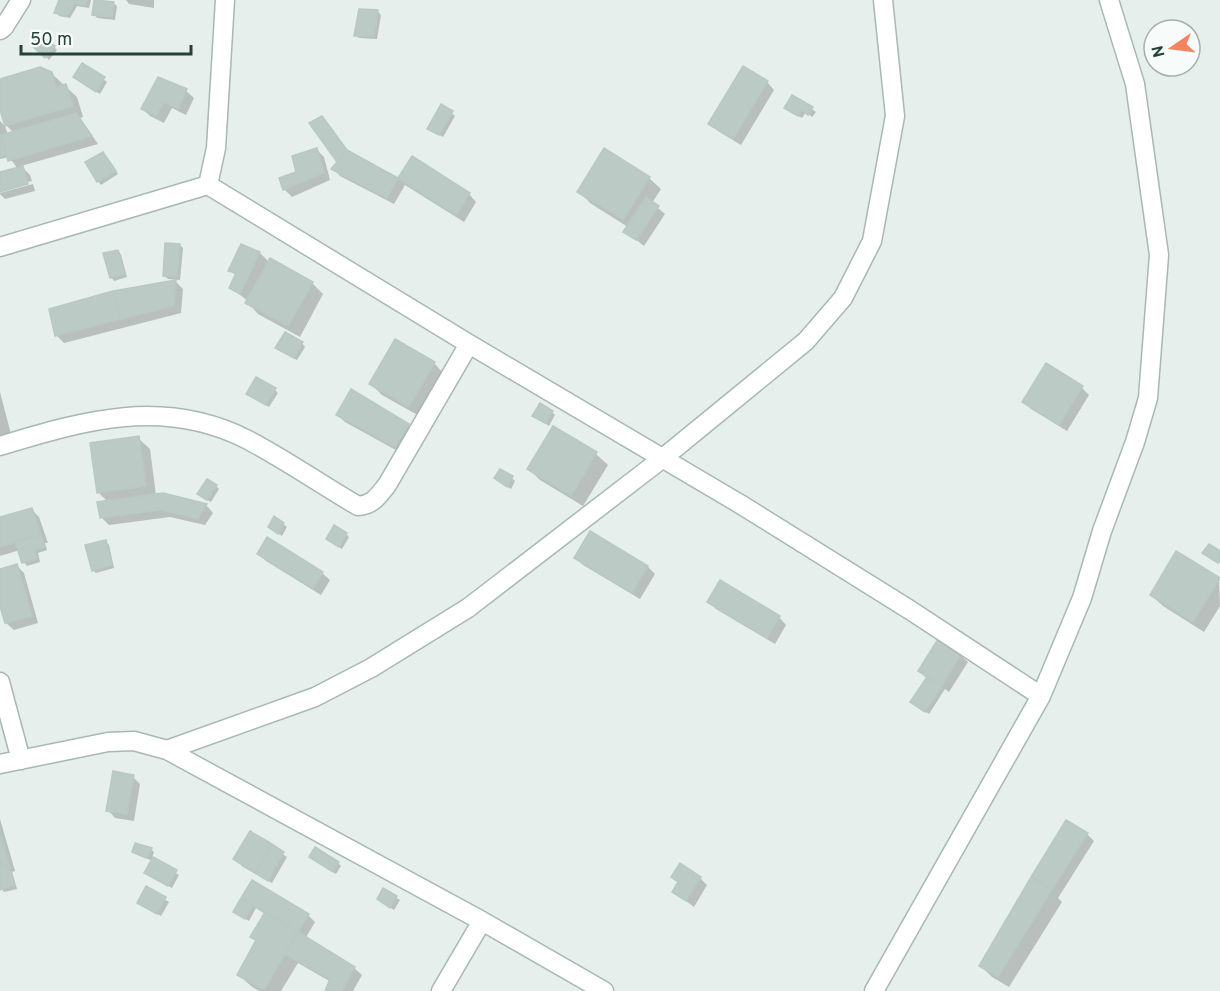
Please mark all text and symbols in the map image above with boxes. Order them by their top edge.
scale bar [21,18,190,56]
north arrow [1142,18,1202,78]
text: 50 m [30,29,72,52]
text: N [1148,43,1170,59]

